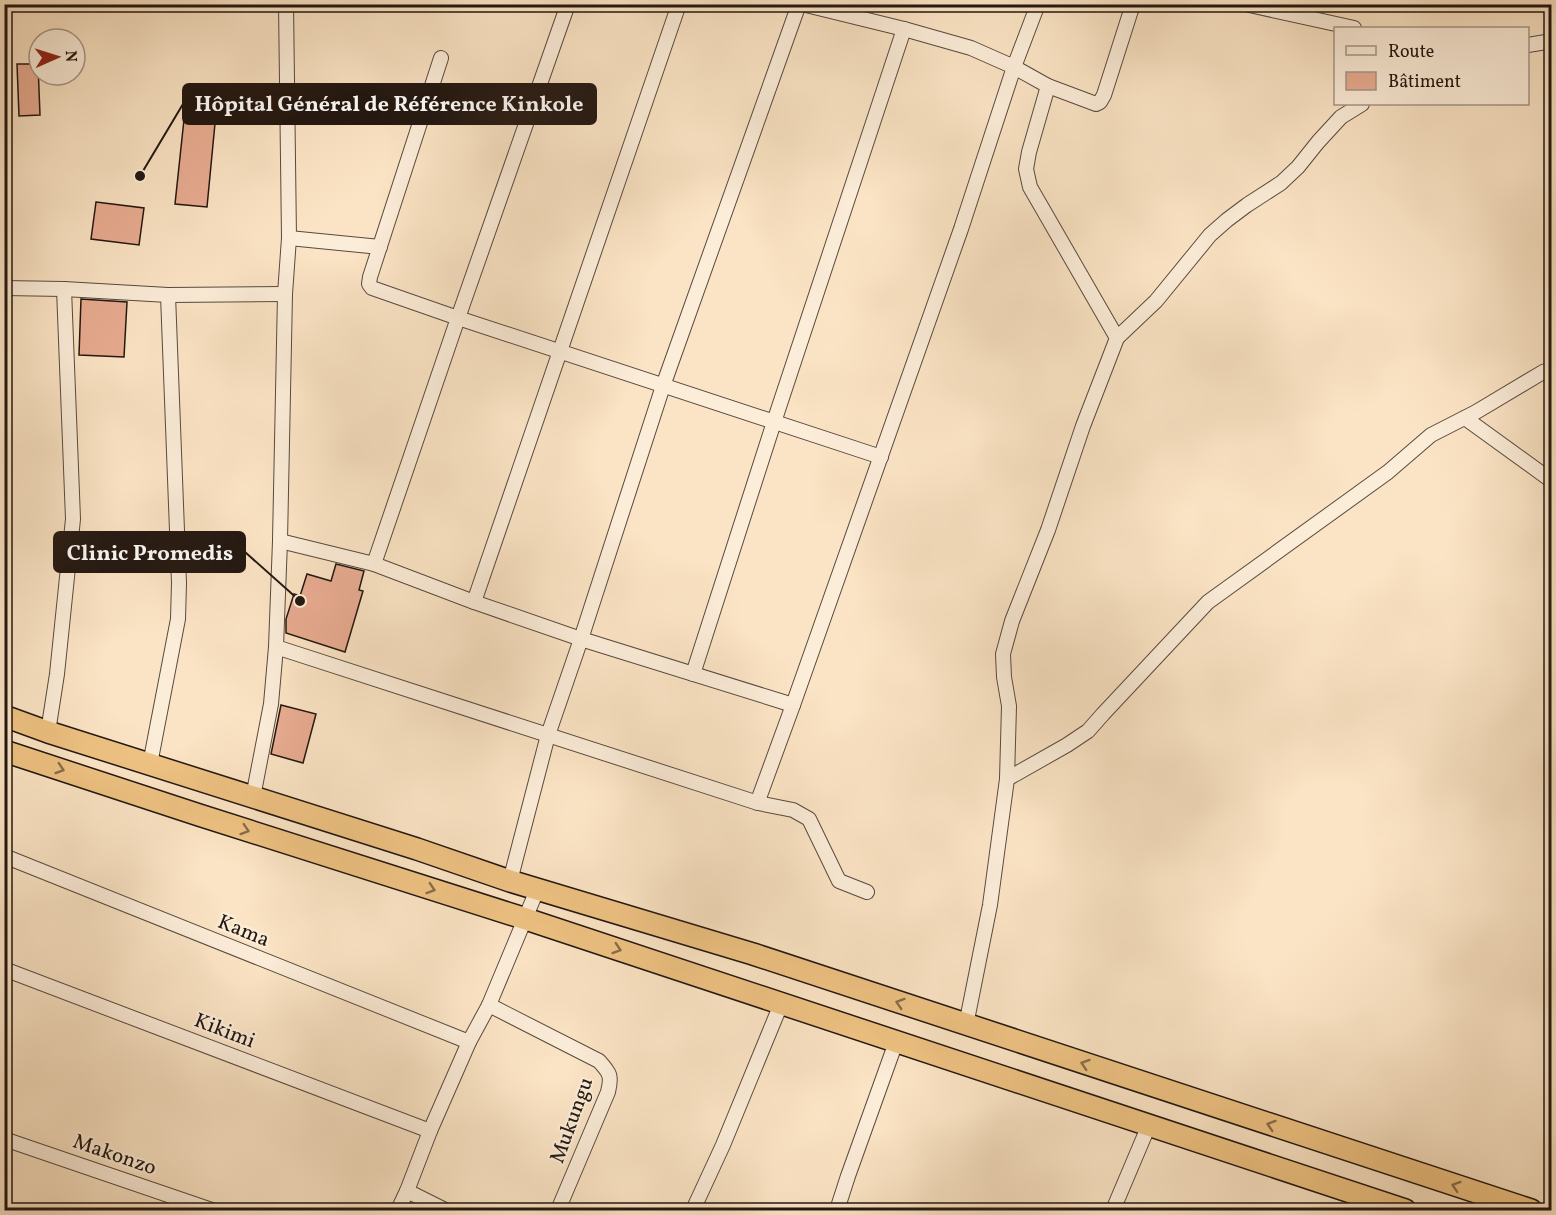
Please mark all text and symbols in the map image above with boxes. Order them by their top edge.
north arrow [27,27,87,87]
legend [1334,27,1529,105]
text: Route [1388,40,1434,65]
text: N [59,50,81,63]
text: Bâtiment [1388,70,1461,95]
callout: Hôpital Général de Référence Kinkole [183,84,596,124]
text: Hôpital Général de Référence Kinkole [194,90,584,121]
callout: Clinic Promedis [54,532,245,572]
text: Clinic Promedis [67,539,233,570]
one-way arrow [54,762,65,774]
one-way arrow [239,822,250,835]
one-way arrow [425,882,436,894]
street label: Kama [213,908,274,955]
one-way arrow [611,942,621,955]
one-way arrow [895,998,906,1010]
street label: Kikimi [190,1007,259,1056]
one-way arrow [1080,1059,1091,1072]
street label: Mukungu [543,1074,601,1167]
one-way arrow [1266,1120,1276,1132]
street label: Makonzo [69,1128,160,1183]
one-way arrow [1451,1181,1462,1193]

